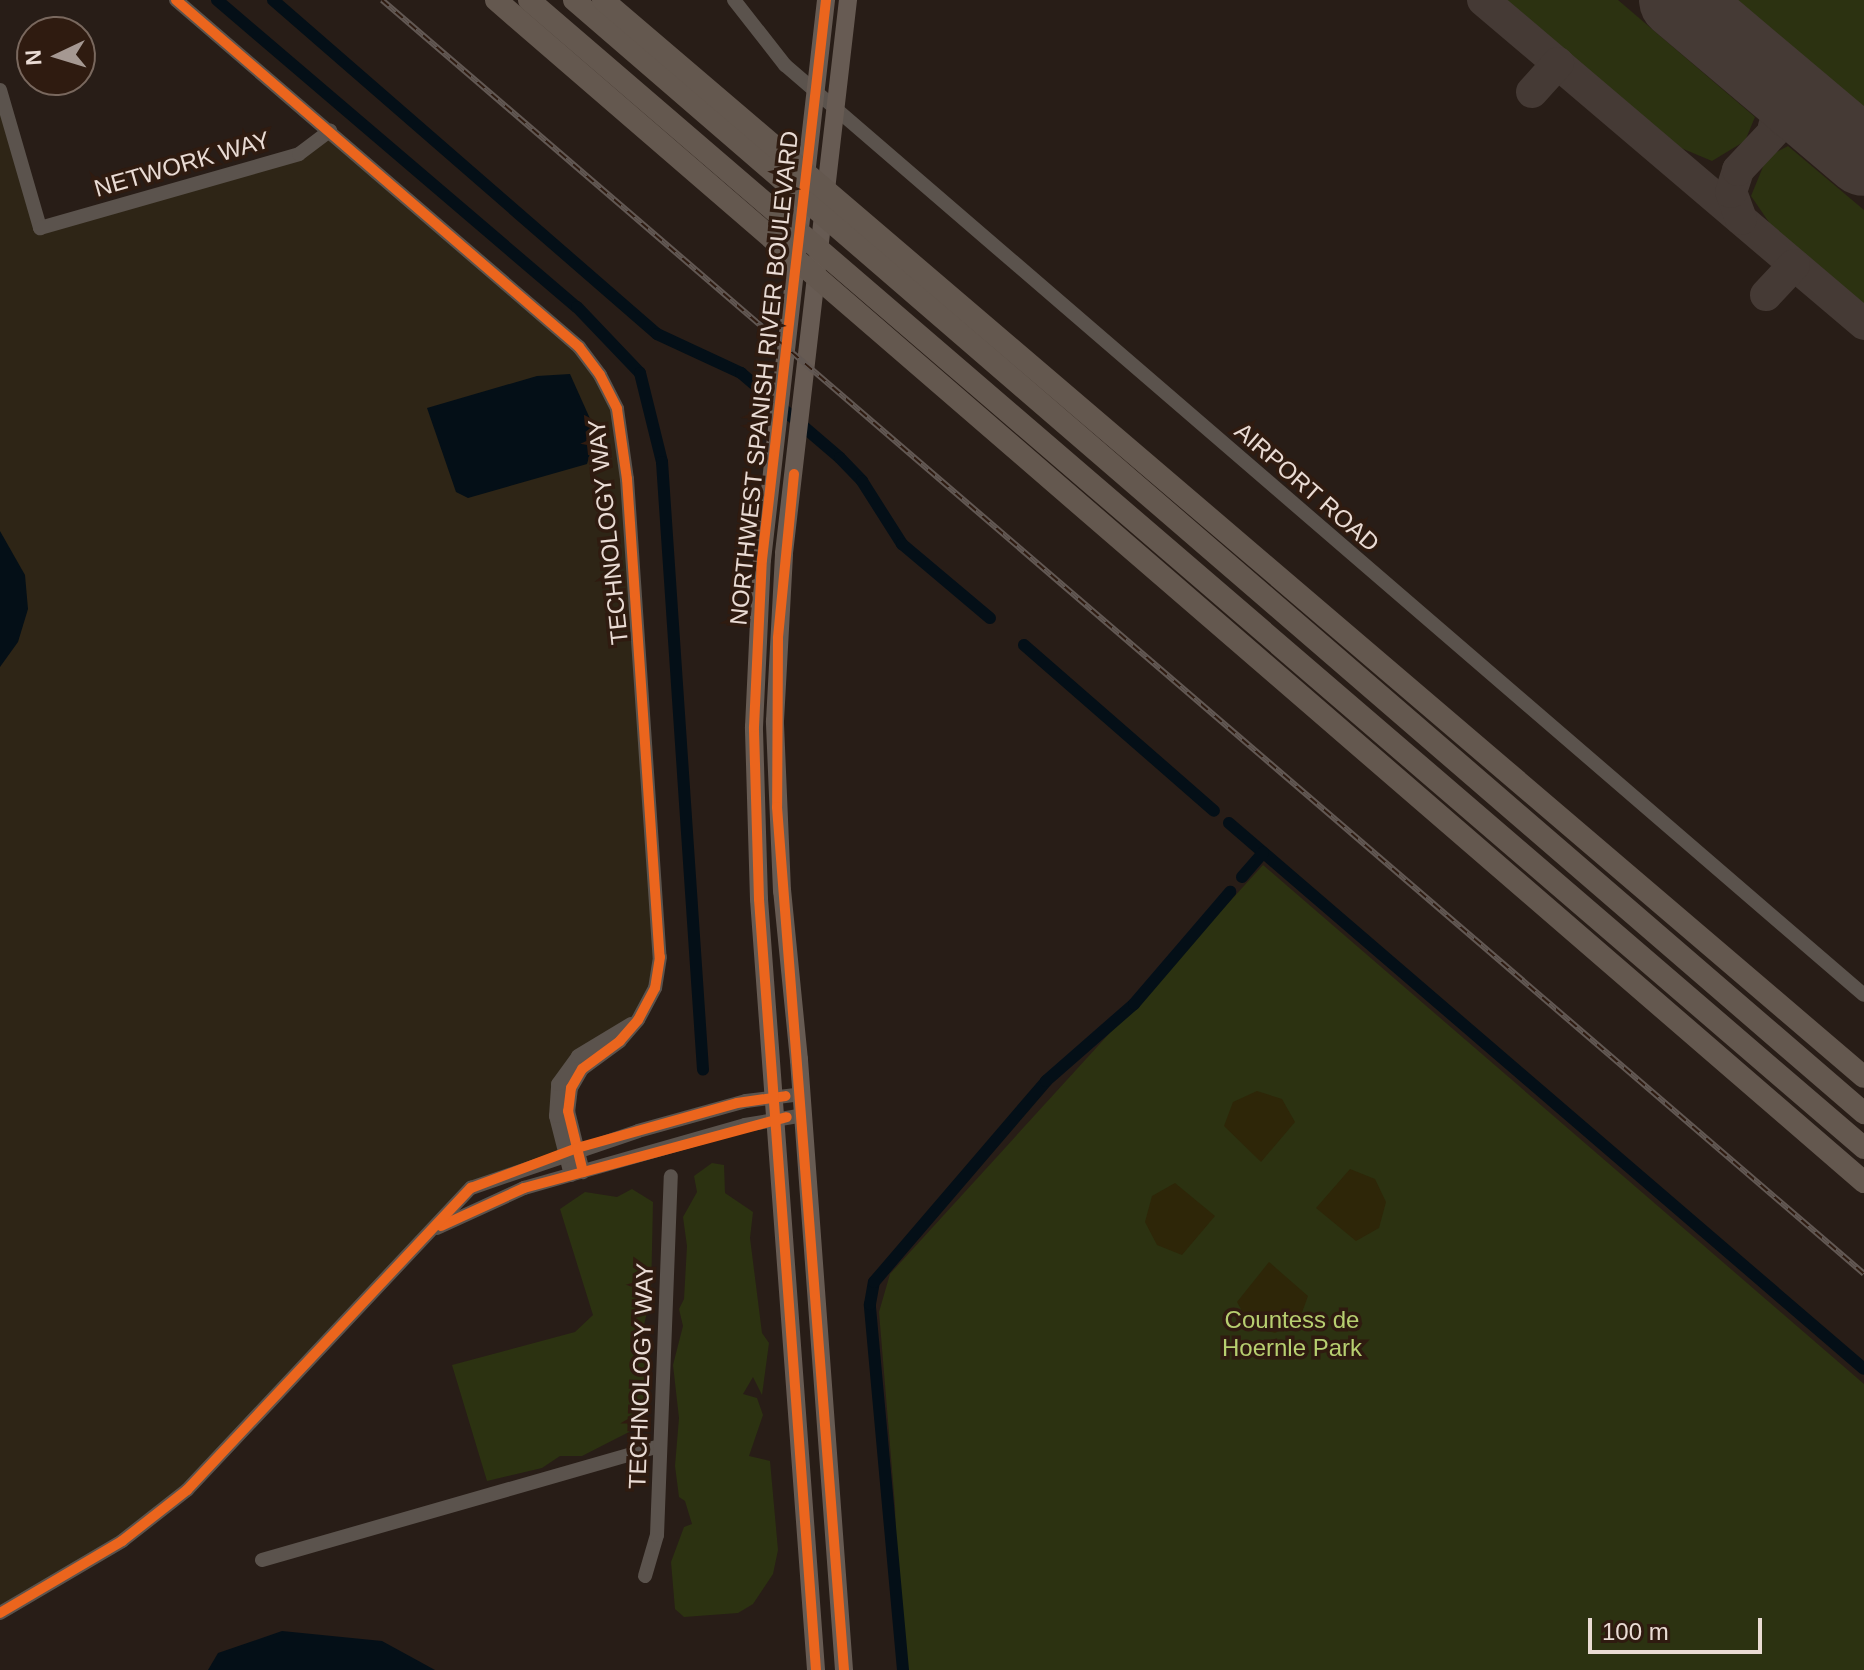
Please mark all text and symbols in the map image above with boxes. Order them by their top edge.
north arrow [16,16,96,96]
text: N [21,49,47,66]
street label: NETWORK WAY [91,125,273,203]
street label: NORTHWEST SPANISH RIVER BOULEVARD [724,129,804,627]
street label: AIRPORT ROAD [1229,416,1385,558]
street label: TECHNOLOGY WAY [582,418,634,646]
street label: TECHNOLOGY WAY [623,1262,659,1490]
park label: Countess de Hoernle Park [1222,1306,1362,1362]
scale bar [1592,1602,1766,1652]
text: 100 m [1602,1618,1669,1645]

